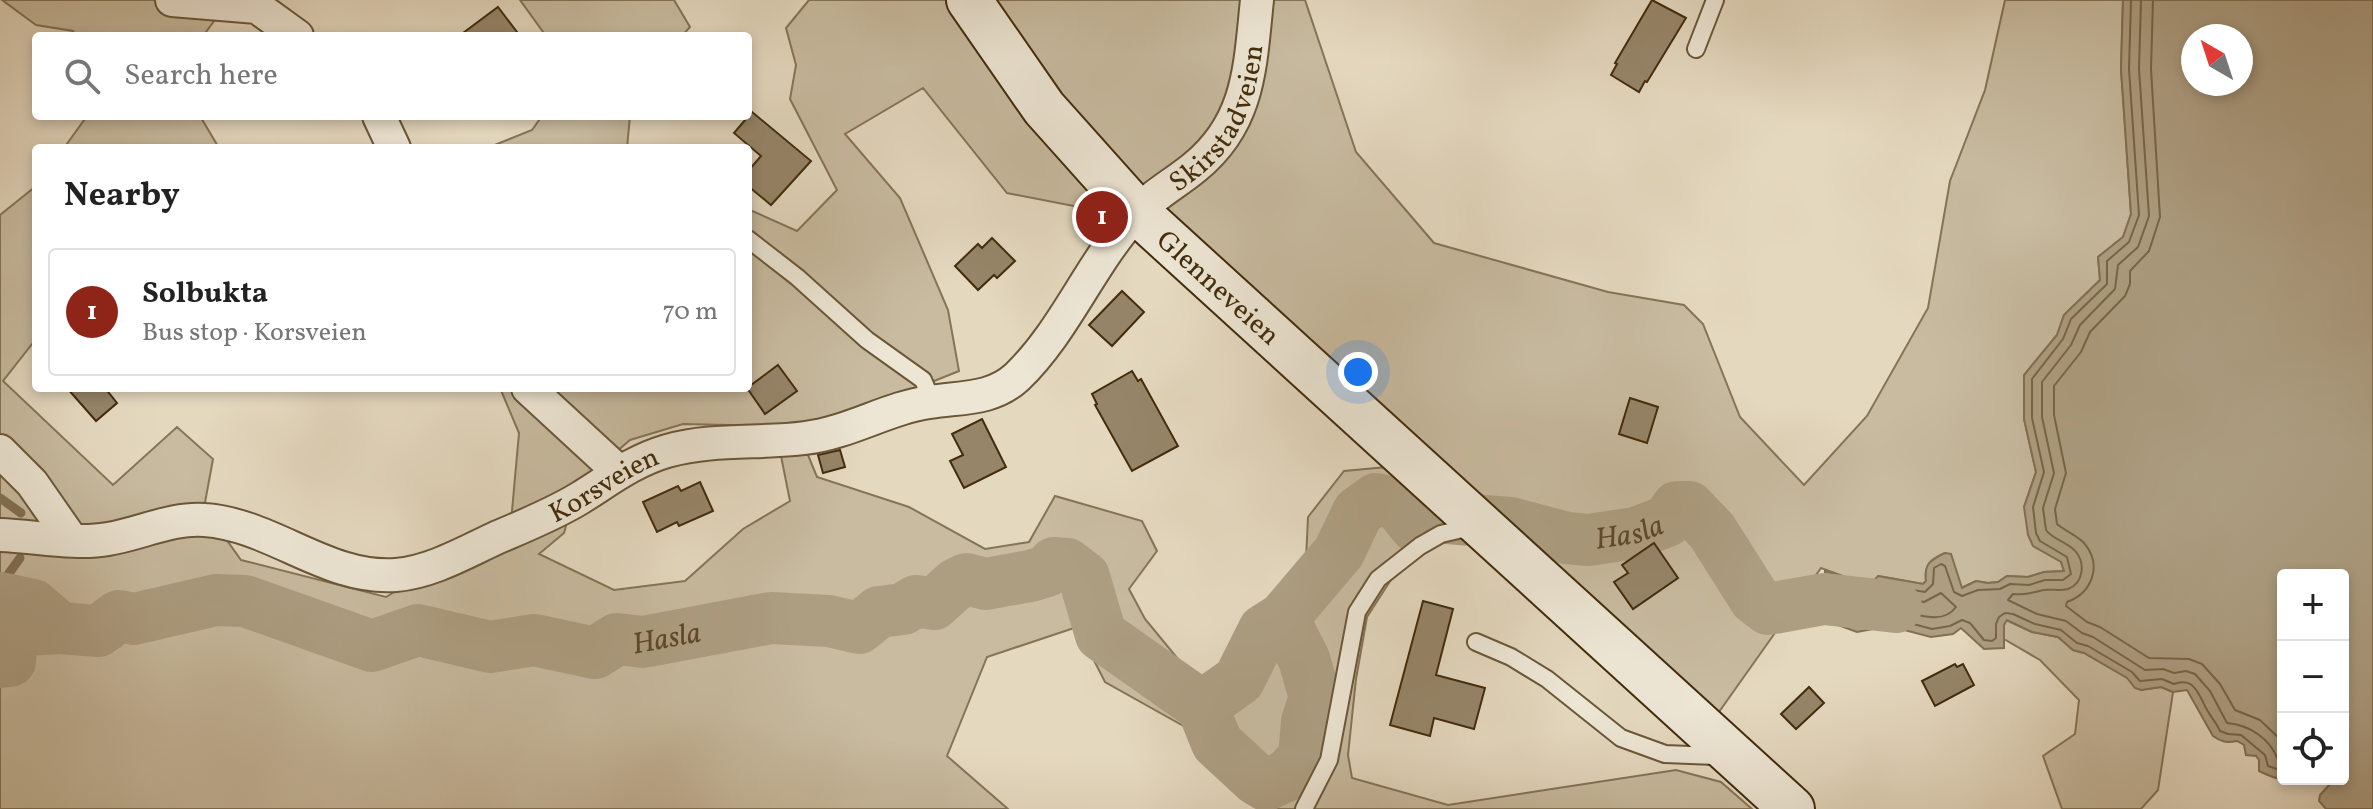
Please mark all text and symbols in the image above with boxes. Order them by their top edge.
north arrow [2181,24,2253,96]
search box [32,32,752,120]
street label: Skirstadveien [1162,42,1274,203]
icon: search [60,54,104,98]
text: Search here [124,55,278,97]
text: Nearby [64,173,180,220]
pin: 1 [1076,187,1128,247]
street label: Glenneveien [1147,222,1288,355]
text: Solbukta [142,273,268,315]
text: 1 [87,294,97,330]
text: 70 m [663,294,718,330]
text: Bus stop · Korsveien [142,315,367,351]
your location [1338,352,1378,392]
street label: Korsveien [543,439,665,534]
water label: Hasla [1592,505,1670,562]
map controls [2277,569,2349,785]
button: + [2277,569,2349,641]
water label: Hasla [629,613,705,667]
button: − [2277,641,2349,713]
button: locate [2277,713,2349,785]

